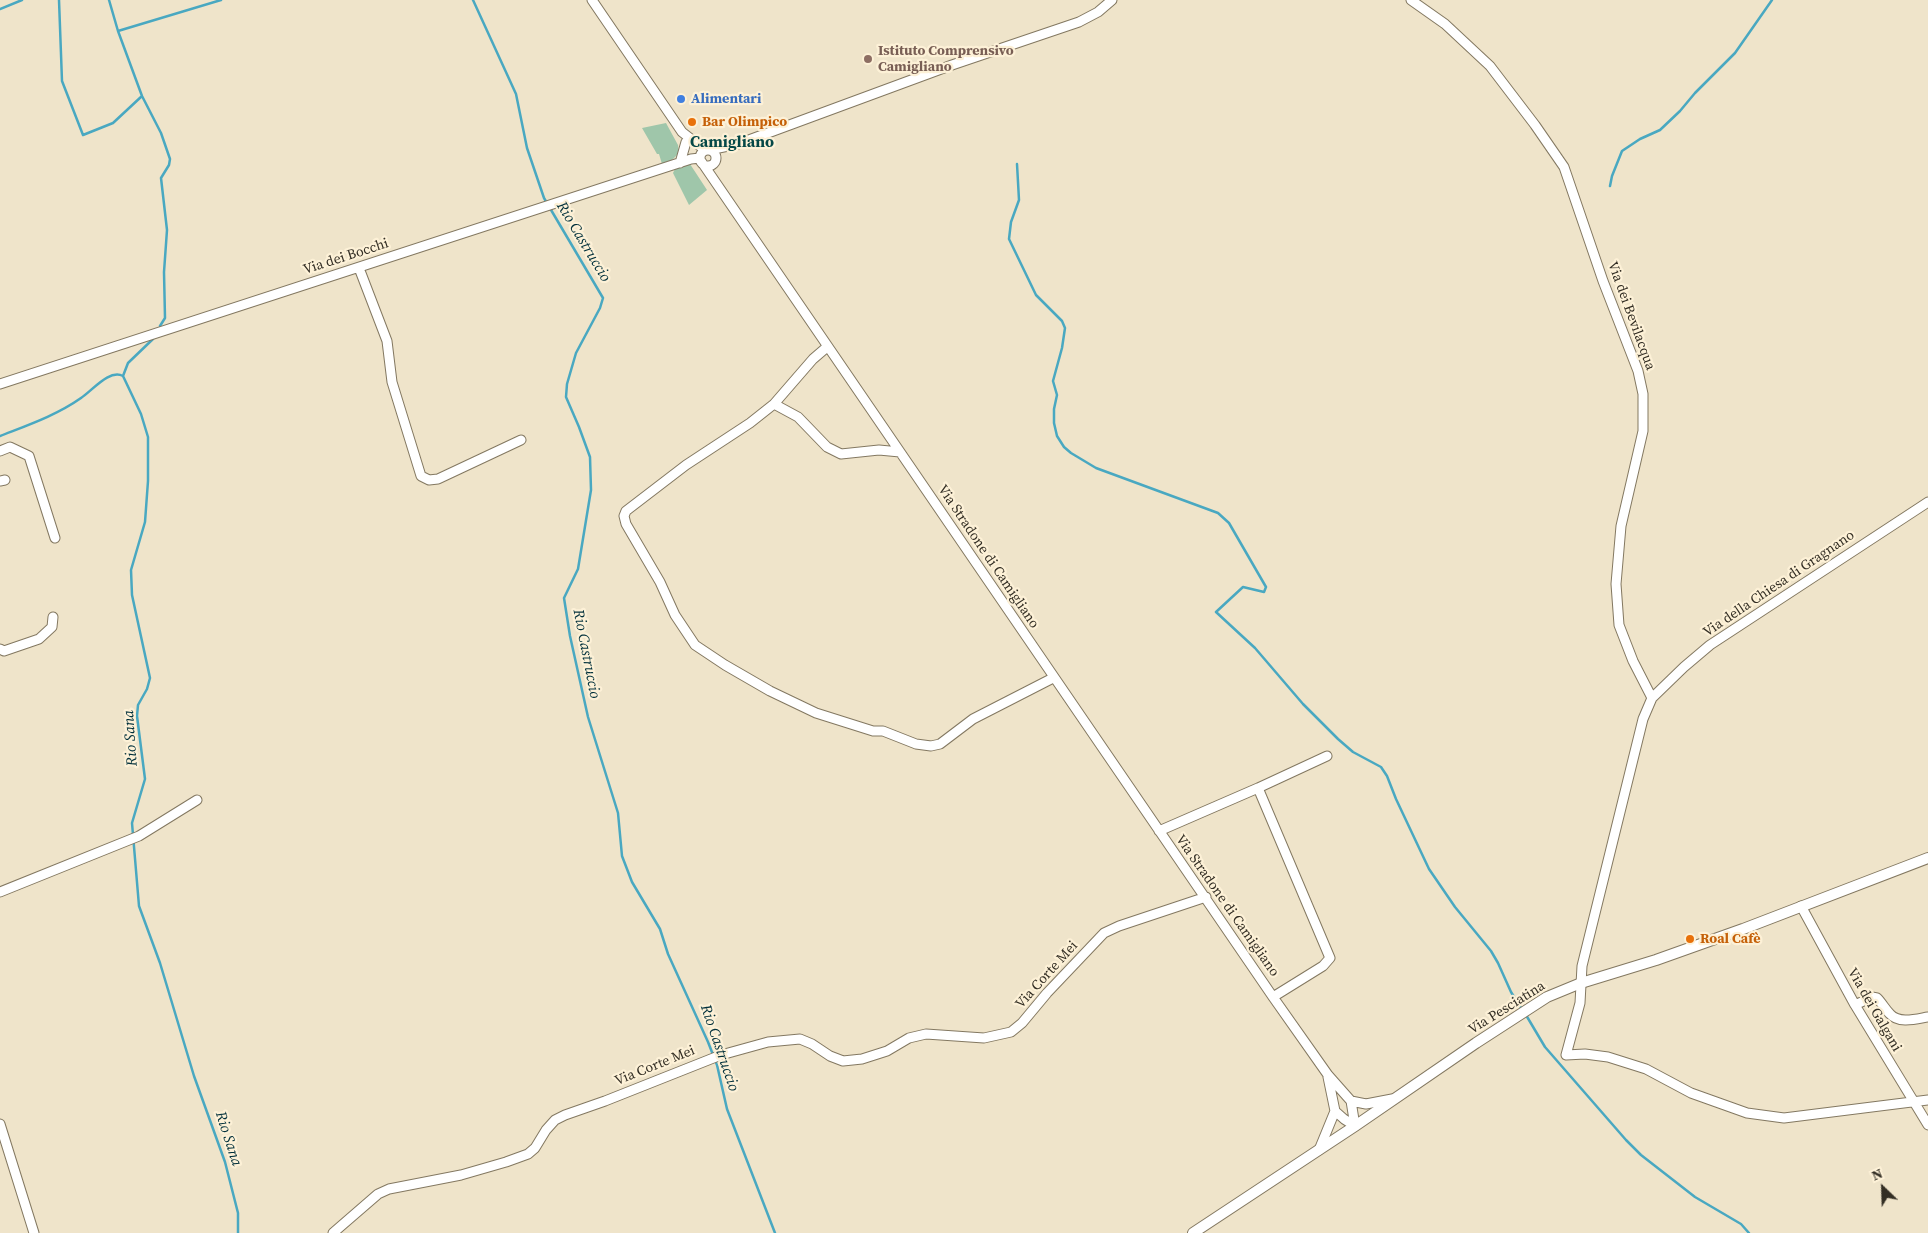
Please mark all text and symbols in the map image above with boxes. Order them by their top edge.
place label: Istituto Comprensivo Camigliano [878,43,1014,75]
marker: Istituto Comprensivo Camigliano [862,53,874,65]
place label: Alimentari [691,91,761,107]
marker: Alimentari [675,93,687,105]
place label: Bar Olimpico [702,114,787,130]
marker: Bar Olimpico [686,116,698,128]
district label: Camigliano [690,133,774,153]
water label: Rio Castruccio [552,199,614,285]
street label: Via dei Bocchi [301,235,391,279]
street label: Via dei Bevilacqua [1604,259,1658,373]
street label: Via Stradone di Camigliano [934,482,1042,632]
street label: Via della Chiesa di Gragnano [1700,527,1858,641]
water label: Rio Castruccio [569,608,603,700]
water label: Rio Sana [120,709,142,767]
street label: Via Stradone di Camigliano [1172,832,1282,980]
place label: Roal Cafè [1700,931,1760,947]
marker: Roal Cafè [1684,933,1696,945]
street label: Via Corte Mei [1012,938,1082,1012]
street label: Via dei Galgani [1843,965,1905,1055]
street label: Via Pesciatina [1466,978,1548,1038]
water label: Rio Castruccio [696,1002,742,1094]
street label: Via Corte Mei [612,1042,698,1090]
water label: Rio Sana [211,1109,245,1169]
north arrow [1858,1163,1908,1213]
text: N [1868,1163,1886,1186]

